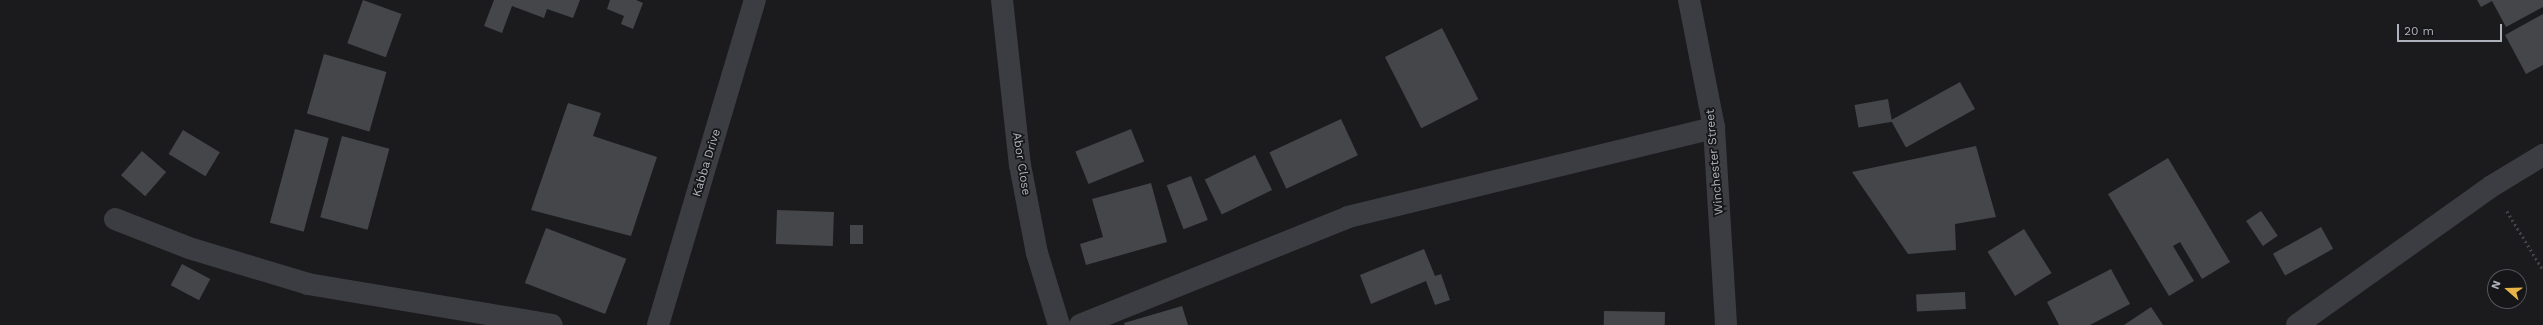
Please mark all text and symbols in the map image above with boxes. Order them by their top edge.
scale bar [2399,16,2504,42]
text: 20 m [2404,24,2434,38]
street label: Winchester Street [1703,108,1727,216]
street label: Kabba Drive [690,127,724,199]
street label: Abor Close [1009,131,1033,197]
north arrow [2487,269,2527,309]
text: N [2489,279,2504,291]

